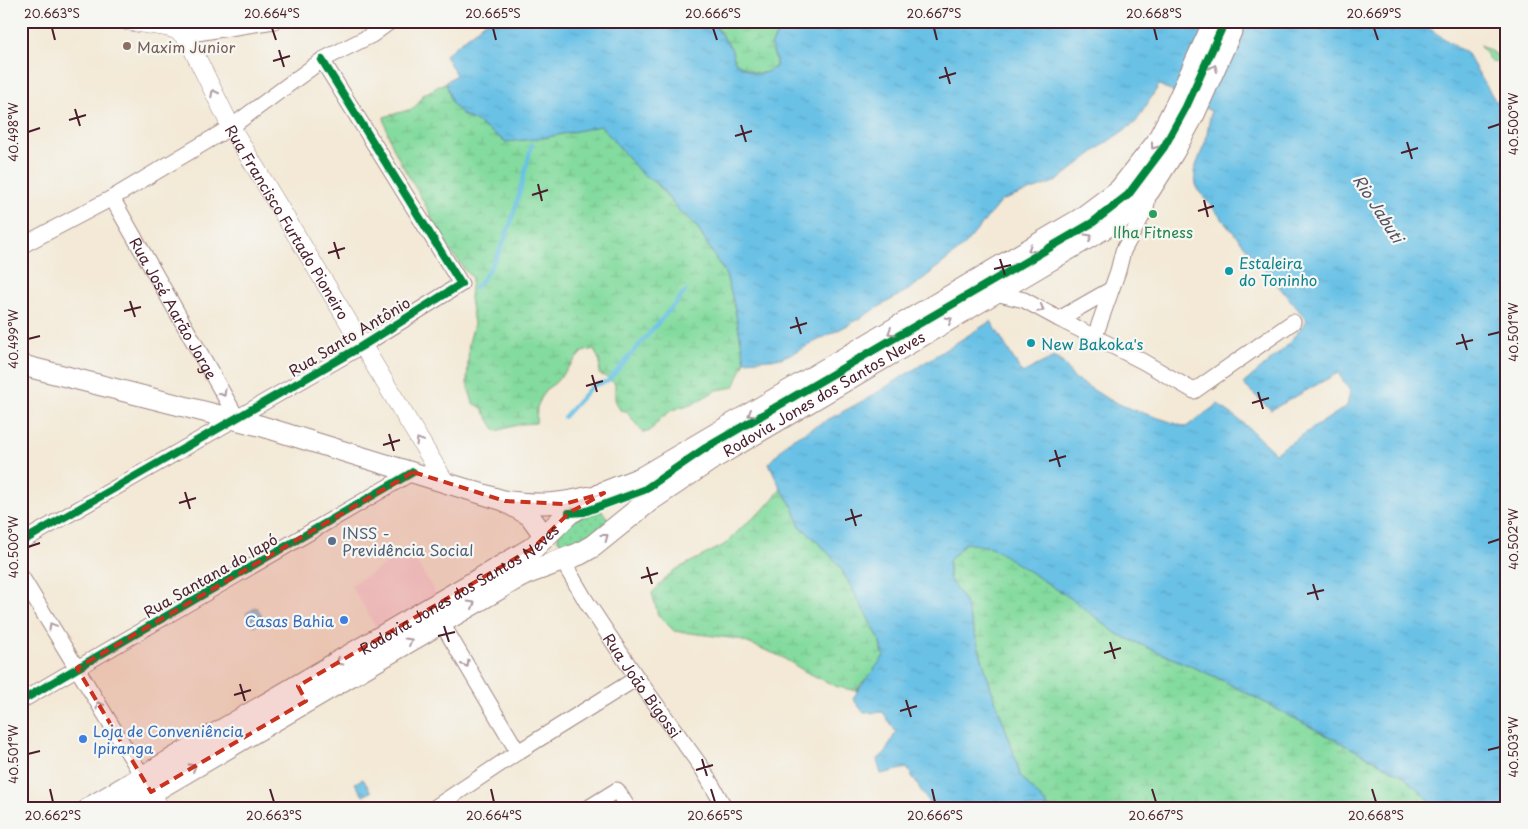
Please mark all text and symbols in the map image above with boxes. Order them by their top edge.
text: 20.663°S [24,4,80,22]
text: 20.664°S [244,4,300,22]
text: 20.665°S [465,4,521,22]
text: 20.666°S [685,4,741,22]
text: 20.667°S [907,4,961,22]
text: 20.668°S [1126,4,1182,22]
text: 20.669°S [1346,4,1402,22]
place label: Maxim Junior [137,35,236,58]
marker: Maxim Junior [121,40,133,52]
one-way arrow [1207,64,1218,73]
one-way arrow [209,89,220,98]
text: 40.500°W [1504,92,1522,155]
text: 40.498°W [4,102,22,162]
street label: Rua Francisco Furtado Pioneiro [220,120,356,323]
one-way arrow [1151,140,1160,150]
water label: Rio Jabuti [1348,169,1411,249]
marker: Ilha Fitness [1147,208,1159,220]
place label: Ilha Fitness [1113,220,1193,243]
street label: Rua José Aarão Jorge [125,232,224,383]
one-way arrow [1083,234,1092,244]
one-way arrow [1027,243,1036,253]
place label: Estaleira do Toninho [1239,251,1317,291]
marker: Estaleira do Toninho [1223,265,1235,277]
street label: Rua Santo Antônio [284,290,414,382]
text: 40.501°W [1504,302,1522,362]
one-way arrow [1035,303,1044,313]
text: 40.499°W [4,309,22,369]
one-way arrow [943,316,952,326]
street label: Rodovia Jones dos Santos Neves [718,324,929,462]
one-way arrow [887,325,896,335]
place label: New Bakoka's [1041,332,1144,355]
marker: New Bakoka's [1025,337,1037,349]
one-way arrow [216,387,226,396]
one-way arrow [747,408,756,418]
one-way arrow [416,437,426,446]
text: 40.502°W [1504,507,1522,570]
text: 40.500°W [4,515,22,578]
street label: Rodovia Jones dos Santos Neves [354,518,563,659]
place label: INSS - Previdência Social [342,521,473,561]
street label: Rua Santana do Iapó [139,527,281,623]
marker: INSS - Previdência Social [326,535,338,547]
one-way arrow [599,535,608,543]
one-way arrow [466,601,475,611]
place label: Casas Bahia [245,609,335,632]
marker: Casas Bahia [338,614,350,626]
one-way arrow [48,623,58,632]
street label: Rua João Bigossi [599,628,688,742]
one-way arrow [404,637,413,647]
one-way arrow [335,655,344,665]
one-way arrow [459,658,469,667]
one-way arrow [96,702,106,711]
text: 40.503°W [1504,716,1522,778]
place label: Loja de Conveniência Ipiranga [93,719,244,759]
text: 40.501°W [4,724,22,784]
marker: Loja de Conveniência Ipiranga [77,733,89,745]
one-way arrow [188,763,197,773]
text: 20.662°S [25,806,81,824]
text: 20.663°S [246,806,302,824]
text: 20.664°S [466,806,522,824]
text: 20.665°S [687,806,743,824]
text: 20.666°S [907,806,963,824]
text: 20.667°S [1129,806,1183,824]
text: 20.668°S [1348,806,1404,824]

